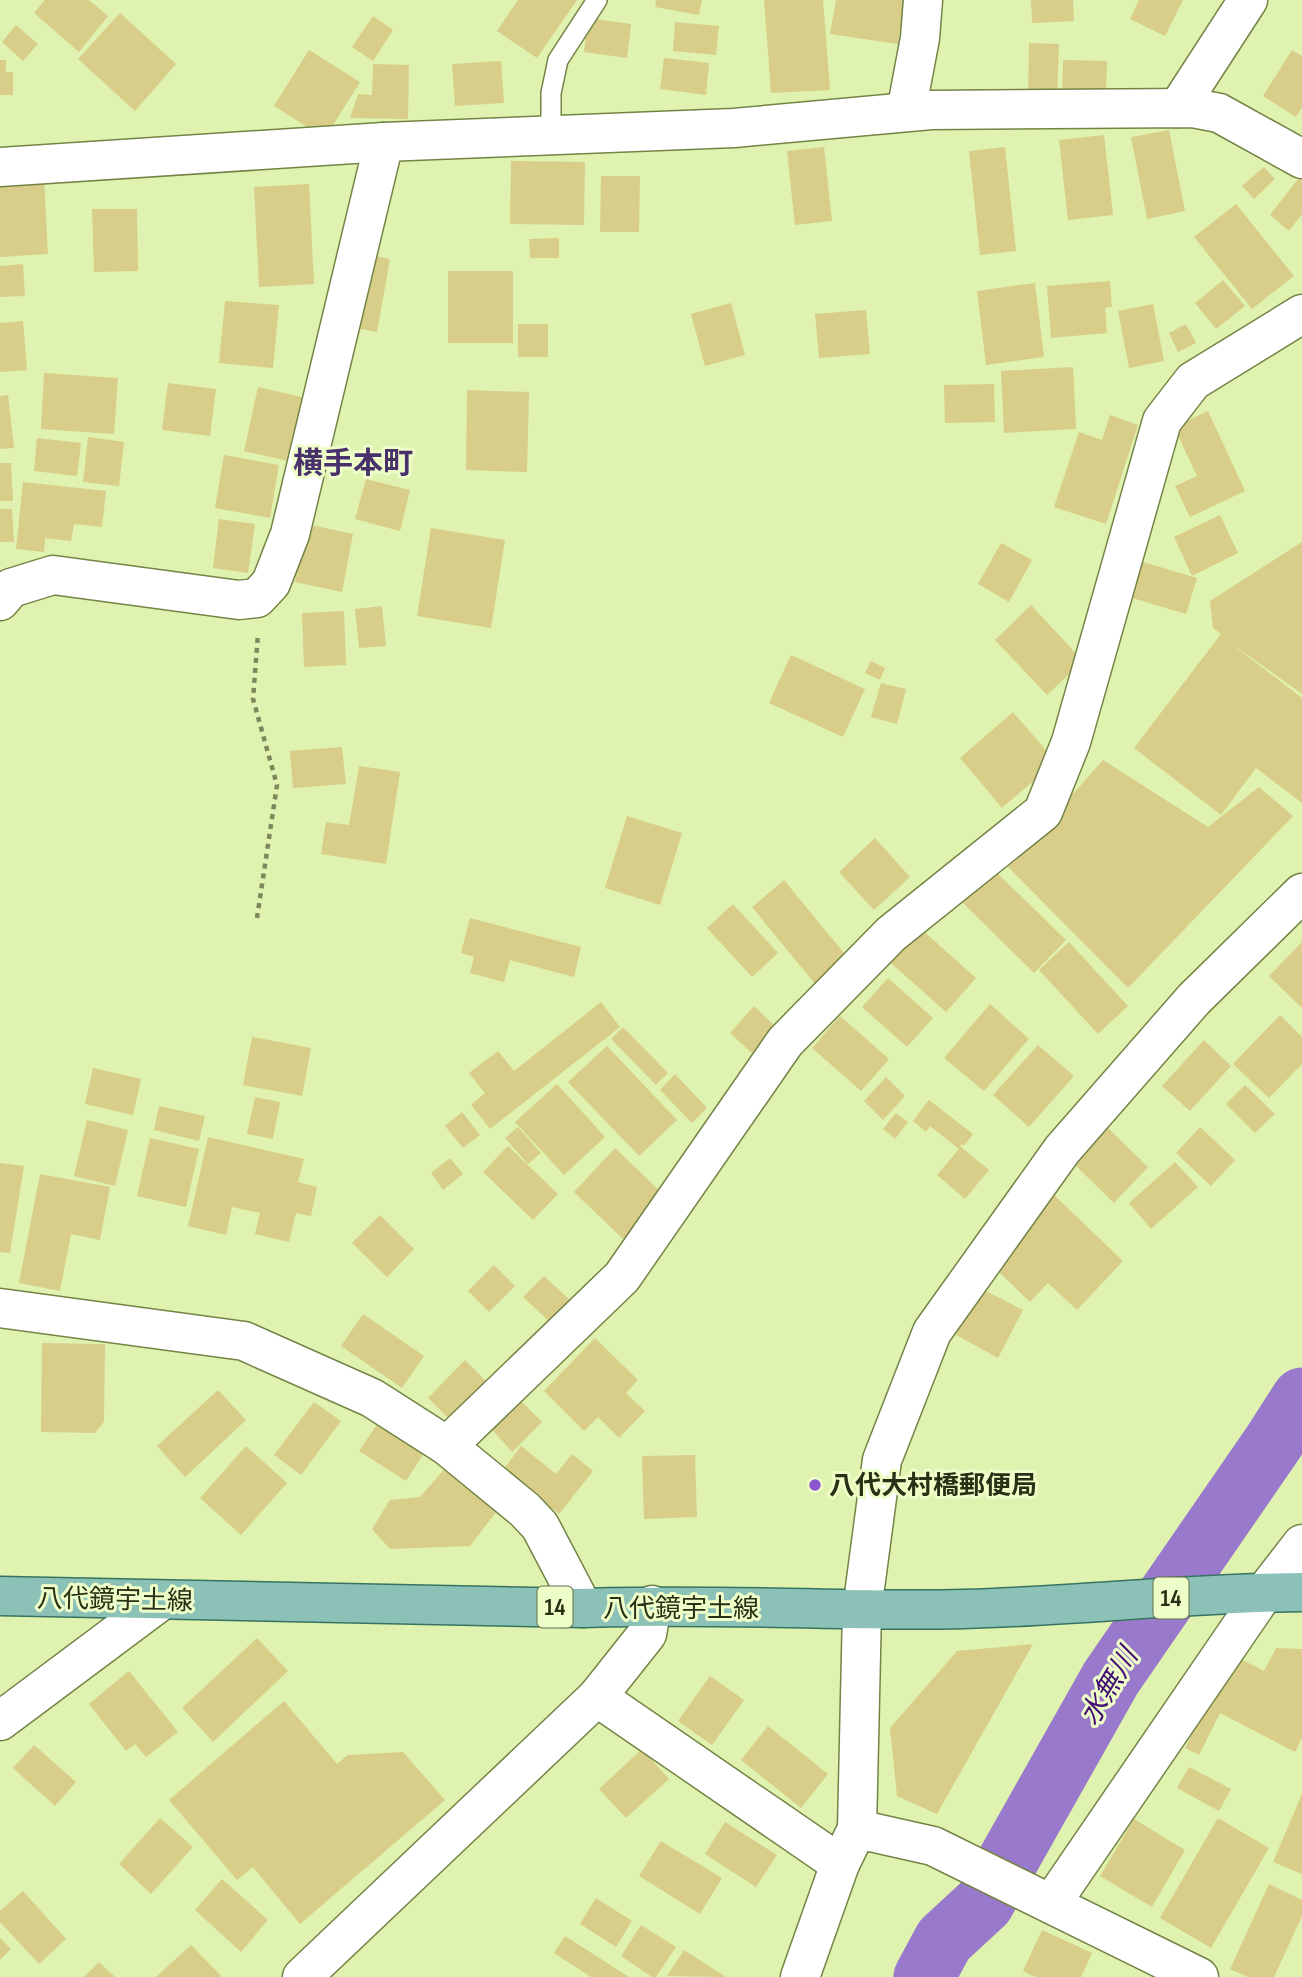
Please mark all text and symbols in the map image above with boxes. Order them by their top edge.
district label: 横手本町 [293,446,413,482]
place label: 八代大村橋郵便局 [829,1471,1037,1502]
marker: 八代大村橋郵便局 [807,1477,823,1493]
road number: 14 [1154,1578,1188,1618]
street label: 八代鏡宇土線 [37,1584,193,1617]
road number: 14 [538,1587,572,1628]
street label: 八代鏡宇土線 [603,1594,759,1625]
water label: 水無川 [1074,1640,1147,1731]

